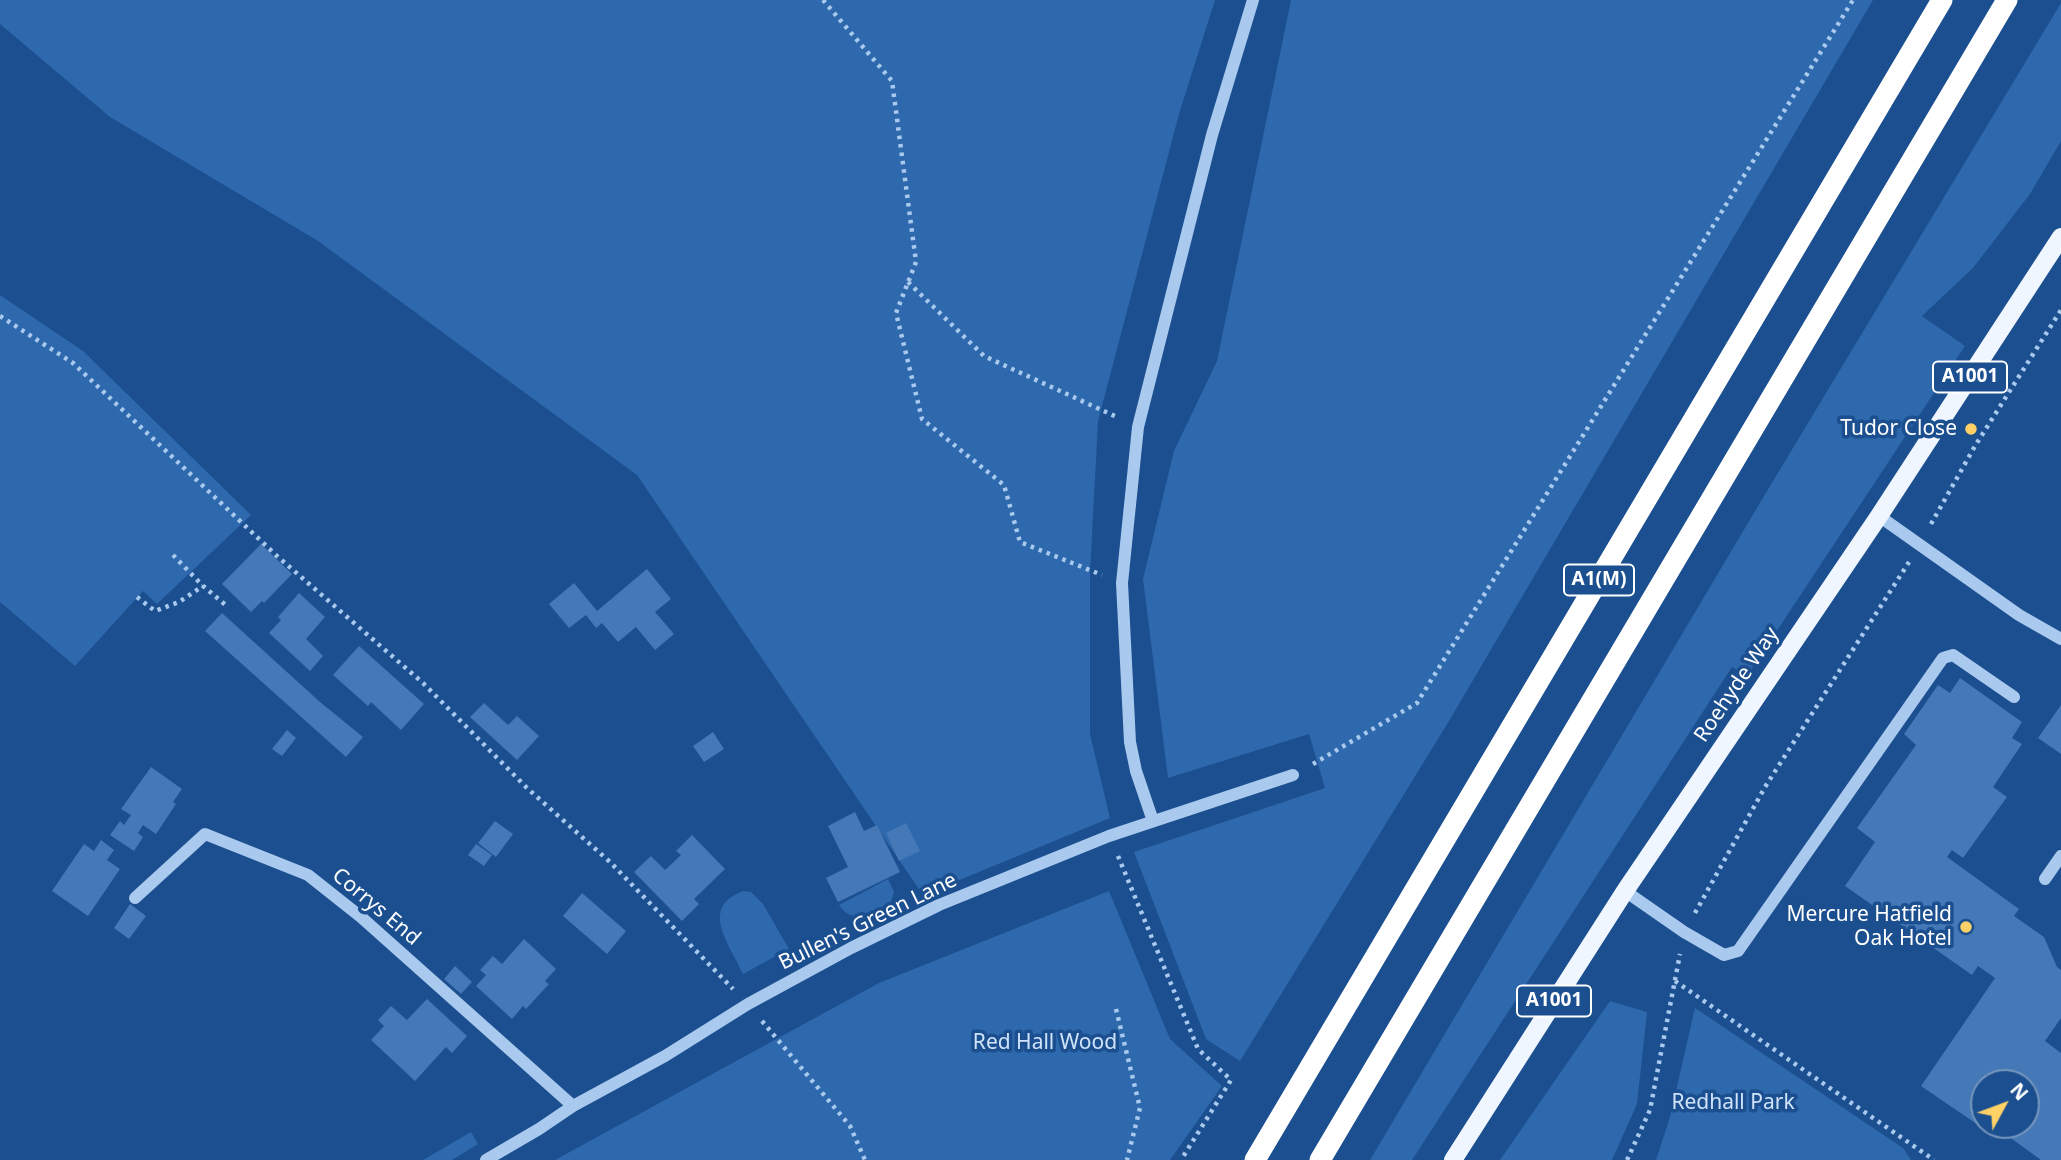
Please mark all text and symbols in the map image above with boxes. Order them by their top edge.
road number: A1001 [1933,362,2007,392]
place label: Tudor Close [1840,416,1957,442]
marker: Tudor Close [1963,421,1979,437]
road number: A1(M) [1564,565,1634,596]
street label: Roehyde Way [1689,623,1785,747]
street label: Corrys End [327,863,425,951]
street label: Bullen's Green Lane [775,868,961,976]
place label: Mercure Hatfield Oak Hotel [1786,902,1952,952]
marker: Mercure Hatfield Oak Hotel [1958,919,1974,935]
road number: A1001 [1517,986,1591,1016]
park label: Red Hall Wood [973,1030,1117,1056]
north arrow [1970,1069,2040,1139]
text: N [2004,1077,2034,1106]
park label: Redhall Park [1671,1090,1795,1116]

